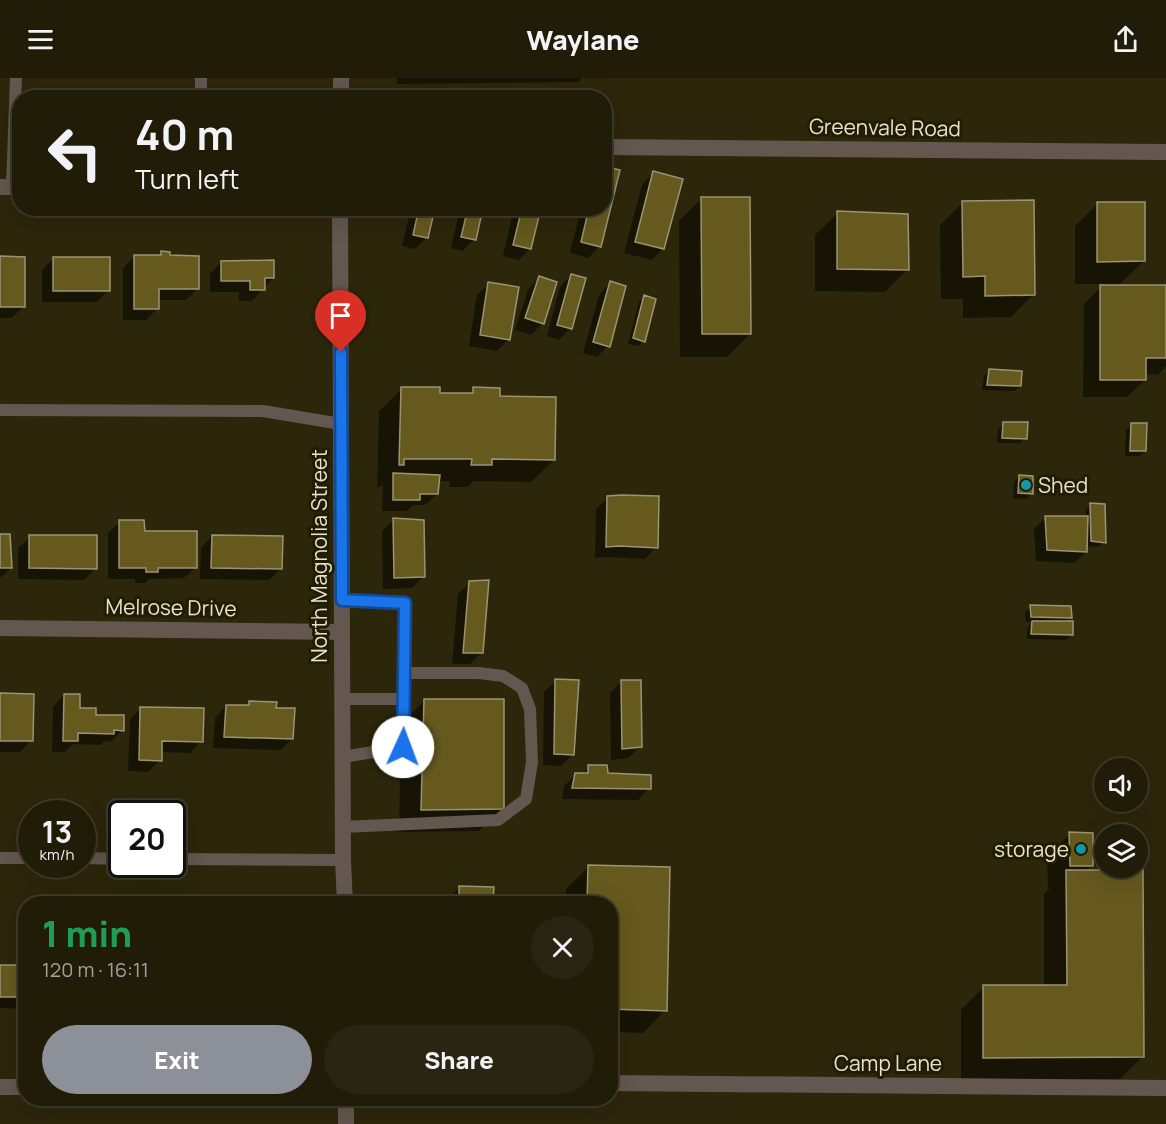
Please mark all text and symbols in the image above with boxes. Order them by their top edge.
text: Waylane [527,21,639,58]
icon: menu [24,23,57,56]
icon: share [1109,23,1142,56]
text: 40 m [135,105,234,163]
street label: Greenvale Road [809,112,961,142]
icon: left [36,114,114,192]
text: Turn left [135,160,239,197]
pin [315,290,366,352]
icon: arrive [324,299,357,332]
street label: North Magnolia Street [305,449,333,663]
place label: Shed [1038,471,1088,499]
marker: Shed [1019,478,1033,492]
street label: Melrose Drive [105,592,237,622]
position arrow [371,715,435,779]
map controls [1094,758,1148,878]
button: sound [1094,758,1148,812]
speed limit sign: 20 [108,800,186,878]
text: 13 [42,811,72,852]
button: layers [1094,824,1148,878]
place label: storage [994,835,1069,863]
marker: storage [1074,842,1088,856]
text: km/h [40,844,74,865]
text: 1 min [42,909,132,958]
button: close [531,916,594,979]
text: 120 m · 16:11 [42,956,149,983]
button: Exit [42,1025,312,1094]
button: Share [324,1025,594,1094]
street label: Camp Lane [834,1049,942,1077]

